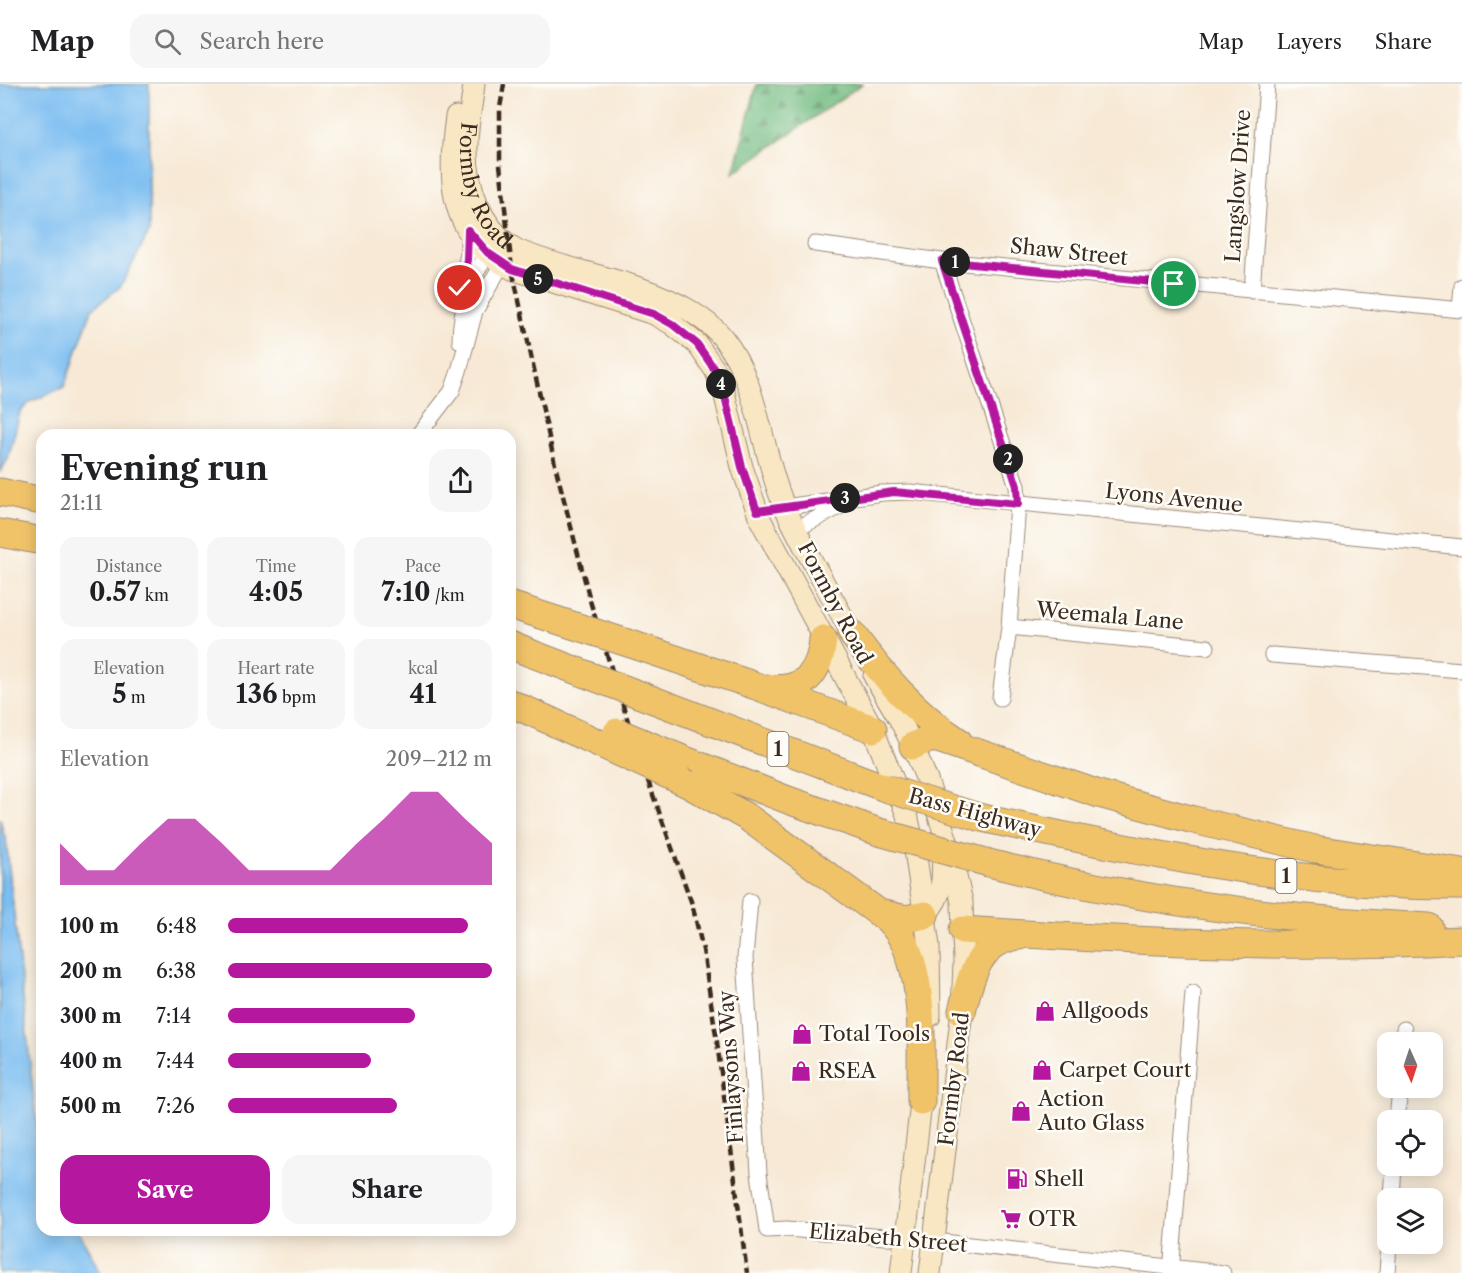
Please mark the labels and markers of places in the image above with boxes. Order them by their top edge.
pin: 1 [940,247,970,277]
pin [1148,258,1199,309]
pin [434,262,485,313]
pin: 5 [523,264,553,294]
pin: 4 [706,369,736,399]
pin: 2 [993,444,1023,474]
pin: 3 [830,483,860,513]
place label: Allgoods [1061,998,1149,1023]
shop icon: Allgoods [1033,999,1057,1023]
place label: Total Tools [819,1021,930,1046]
shop icon: Total Tools [790,1022,814,1046]
place label: Carpet Court [1059,1057,1192,1082]
place label: RSEA [818,1058,876,1083]
shop icon: Carpet Court [1030,1058,1054,1082]
shop icon: RSEA [789,1059,813,1083]
place label: Action Auto Glass [1037,1086,1145,1135]
shop icon: Action Auto Glass [1009,1099,1033,1123]
place label: Shell [1034,1166,1084,1191]
fuel station icon: Shell [1005,1167,1029,1191]
place label: OTR [1028,1206,1078,1231]
supermarket icon: OTR [999,1207,1023,1231]

